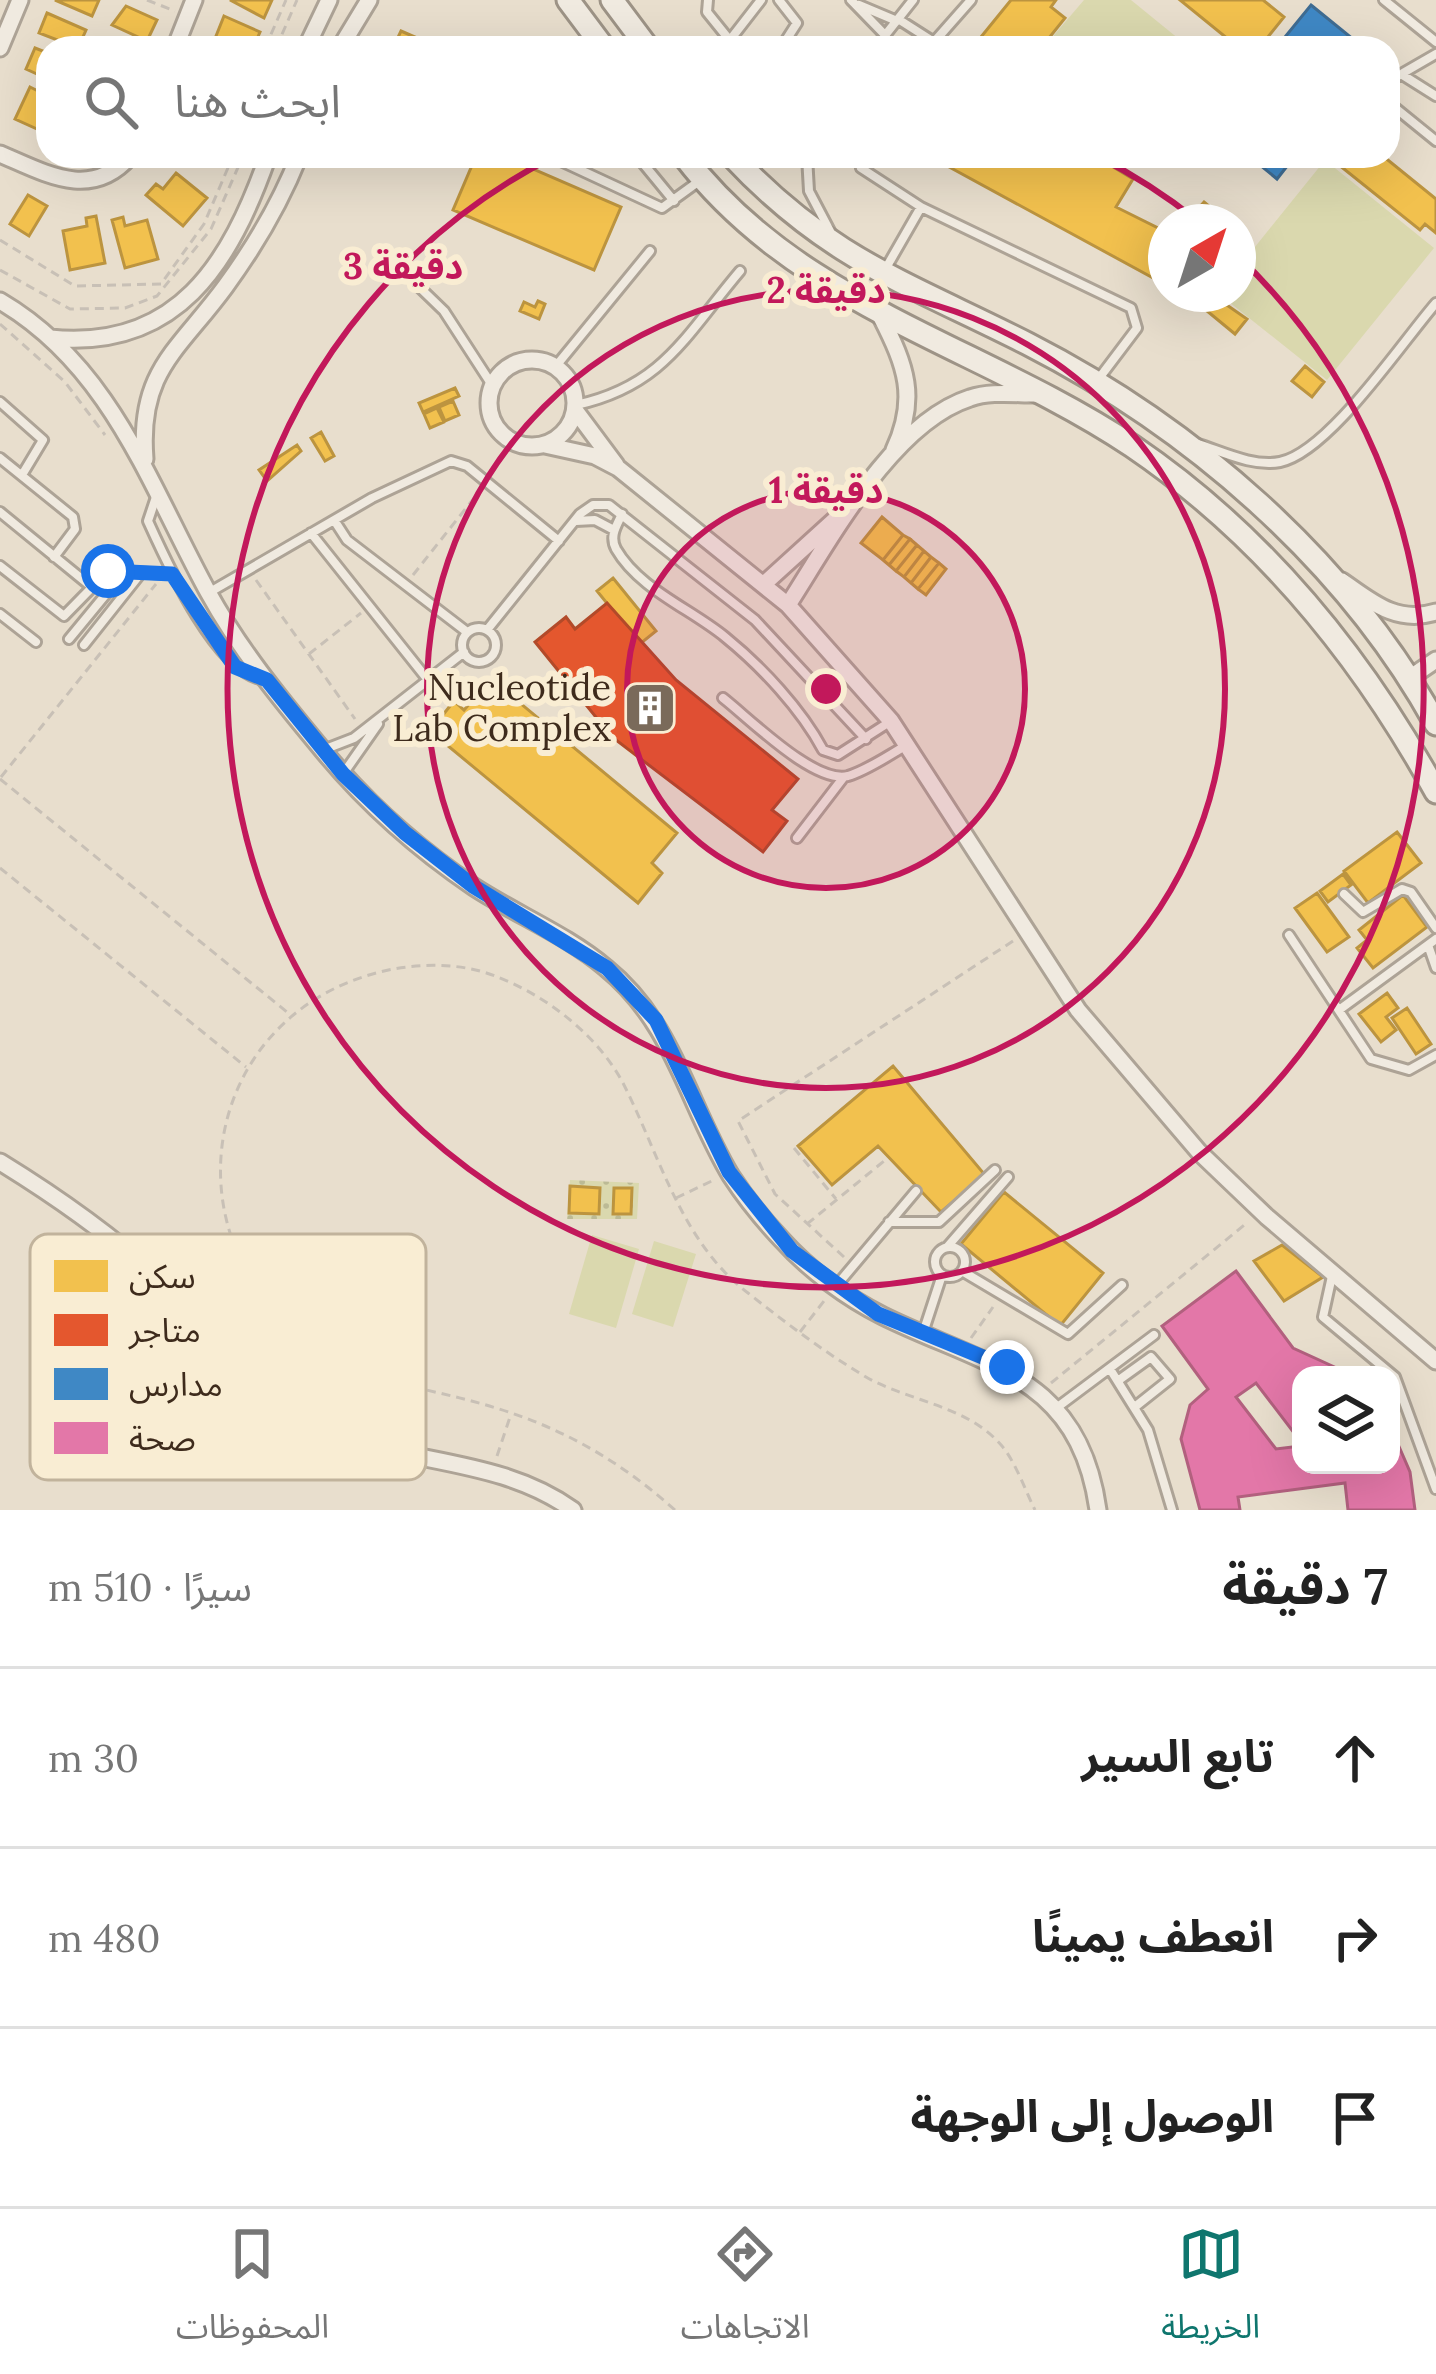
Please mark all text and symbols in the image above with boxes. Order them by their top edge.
search box [36,36,1400,168]
icon: search [78,69,144,135]
text: ابحث هنا [174,72,341,129]
north arrow [1148,204,1256,312]
text: 3 دقيقة [343,243,463,289]
text: 2 دقيقة [766,267,886,313]
text: 1 دقيقة [769,467,883,513]
route start [81,544,135,598]
place label: Nucleotide Lab Complex [392,664,611,751]
centre of rings [805,668,847,710]
building icon: Nucleotide Lab Complex [622,680,678,736]
legend [30,1234,426,1480]
text: سكن [129,1255,196,1297]
text: متاجر [128,1309,201,1351]
route end [980,1340,1034,1394]
text: مدارس [129,1363,223,1405]
map controls [1292,1366,1400,1474]
button: layers [1292,1366,1400,1474]
text: صحة [129,1417,196,1459]
text: 7 دقيقة [1222,1553,1388,1618]
text: سيرًا · 510 m [48,1562,252,1612]
icon: ahead [1322,1725,1388,1791]
text: تابع السير [1082,1727,1274,1784]
text: 30 m [48,1733,139,1783]
icon: right [1322,1905,1388,1971]
text: انعطف يمينًا [1032,1907,1274,1964]
text: 480 m [48,1913,160,1963]
icon: arrive [1322,2085,1388,2151]
text: الوصول إلى الوجهة [911,2087,1274,2144]
tab: المحفوظات [176,2221,329,2362]
tab: الاتجاهات [681,2221,810,2362]
tab: الخريطة [1161,2221,1260,2362]

